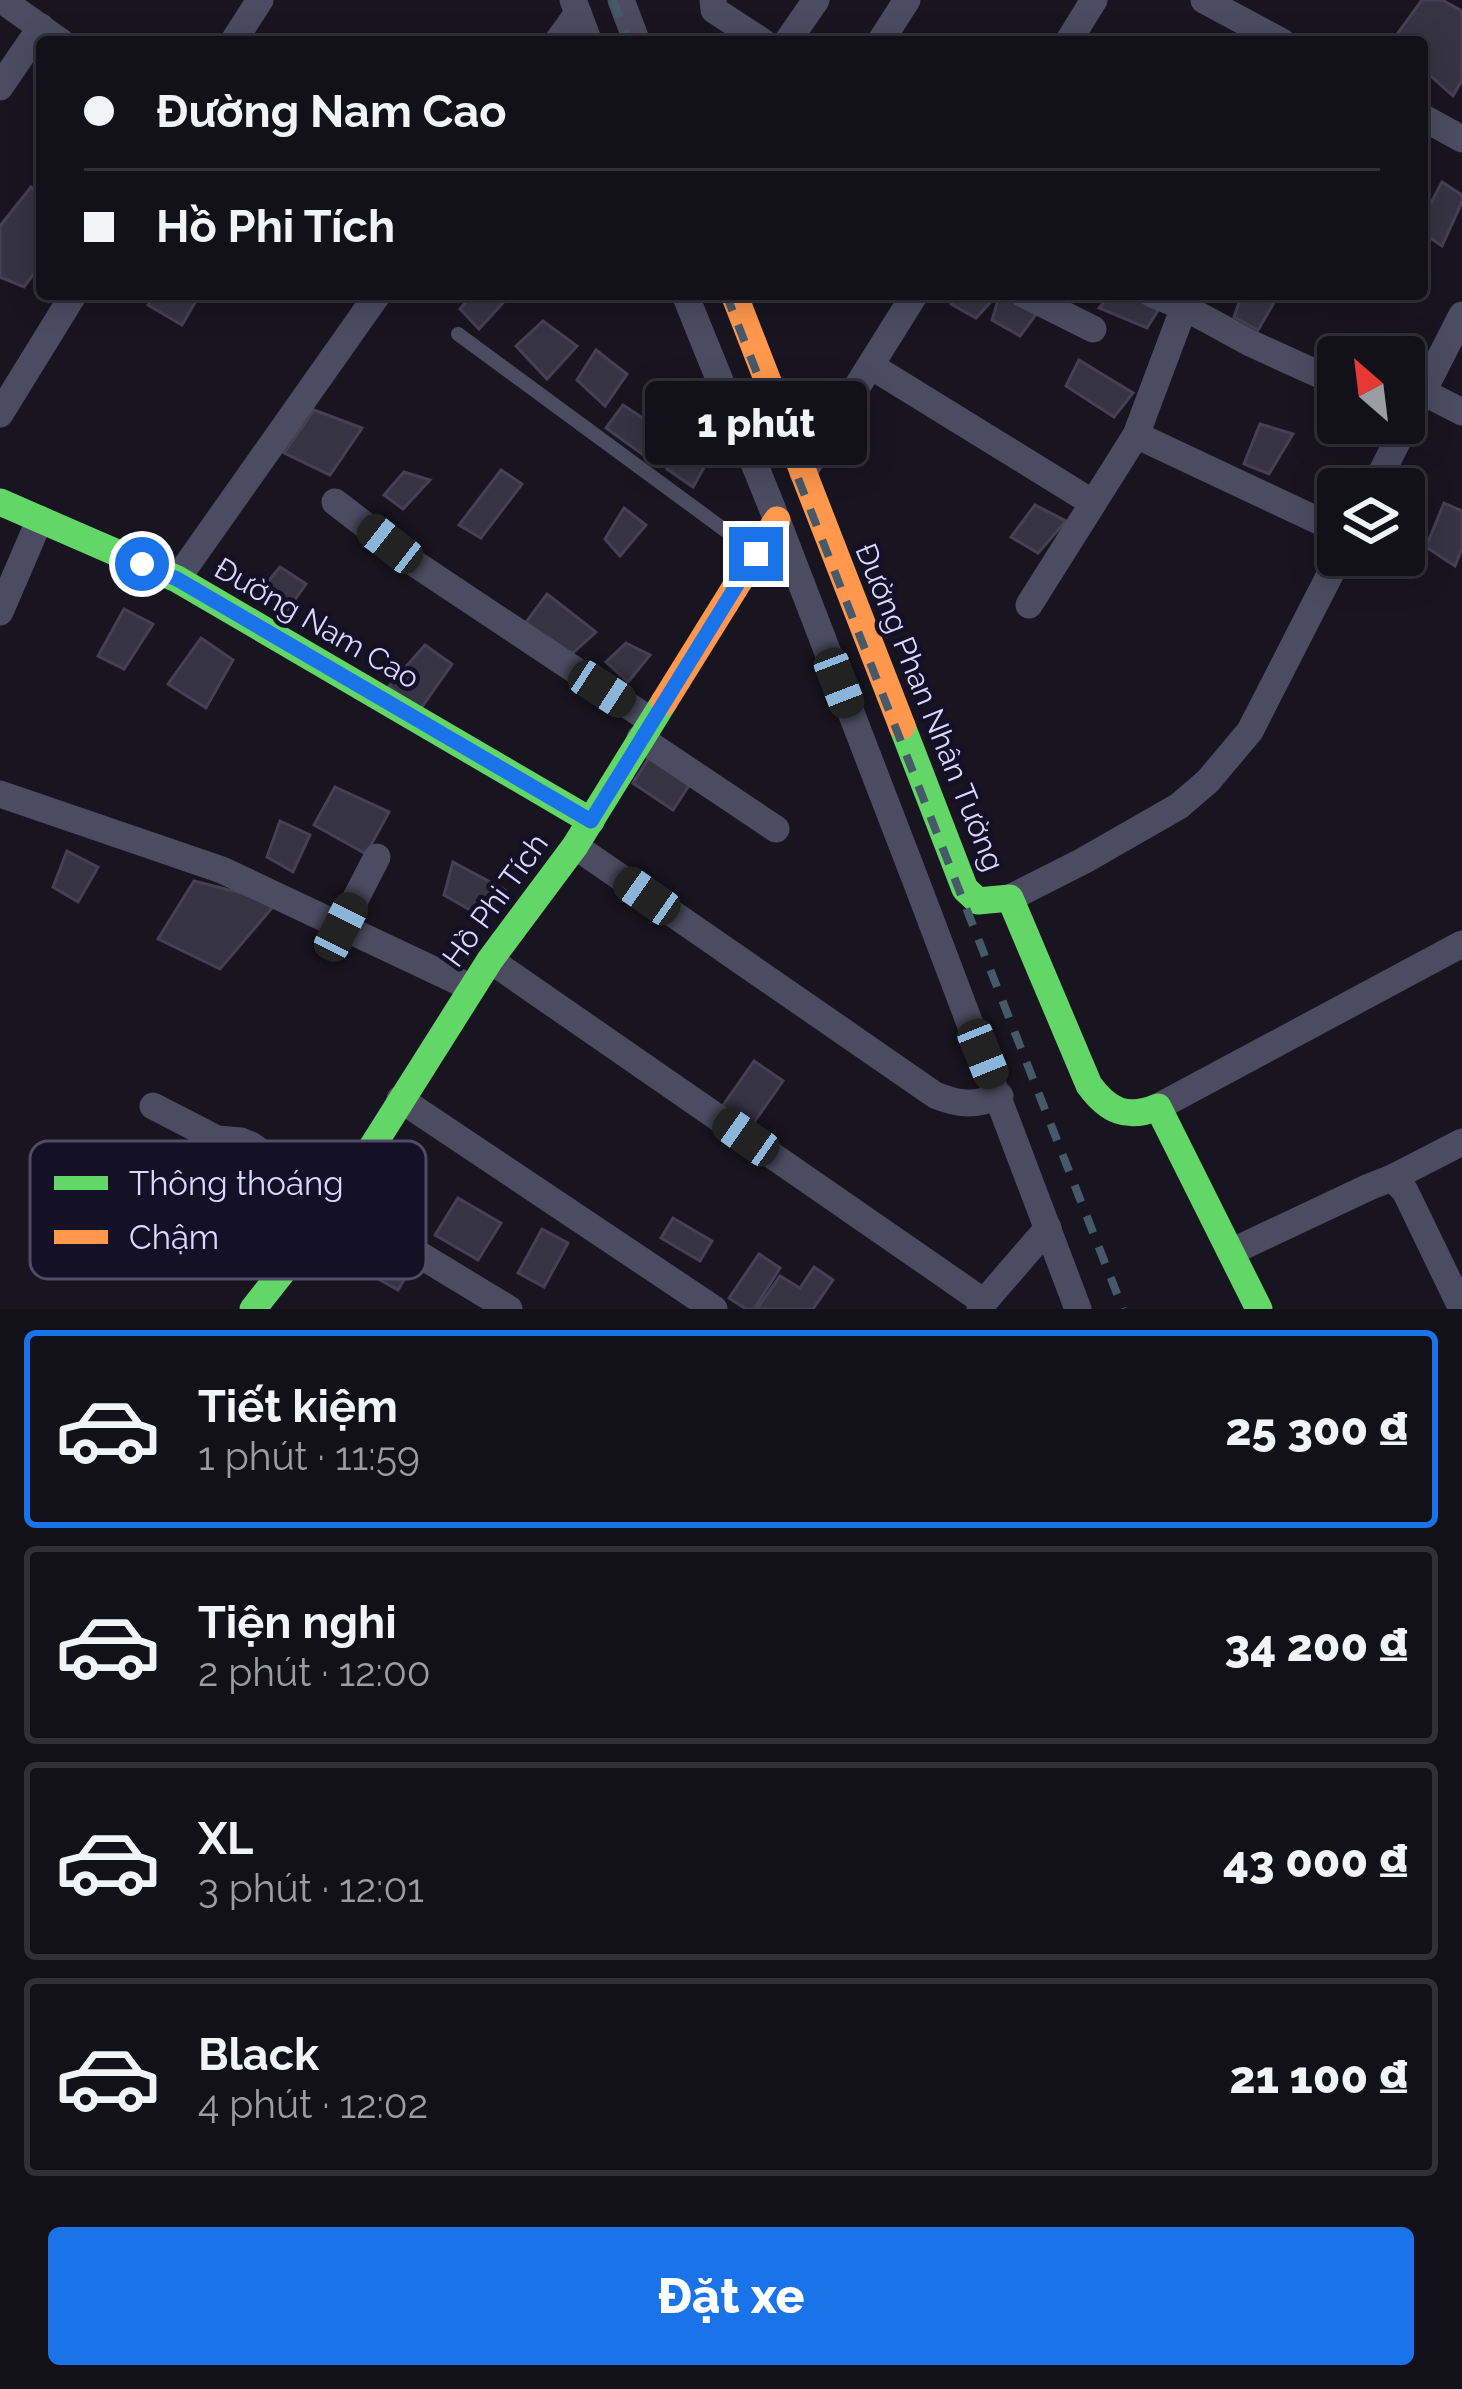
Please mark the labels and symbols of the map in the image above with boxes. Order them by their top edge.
north arrow [1317,336,1425,444]
callout: 1 phút [645,380,867,464]
car [351,508,429,580]
route end [729,527,783,581]
route start [115,537,169,591]
street label: Đường Phan Nhân Tường [848,538,1012,876]
street label: Đường Nam Cao [209,550,425,696]
car [809,643,869,723]
car [562,654,642,724]
street label: Hồ Phi Tích [435,827,555,973]
car [607,861,687,931]
car [309,887,373,967]
car [953,1014,1013,1094]
car [706,1102,786,1172]
legend [30,1141,426,1279]
text: Thông thoáng [129,1164,344,1203]
text: Chậm [129,1218,219,1257]

